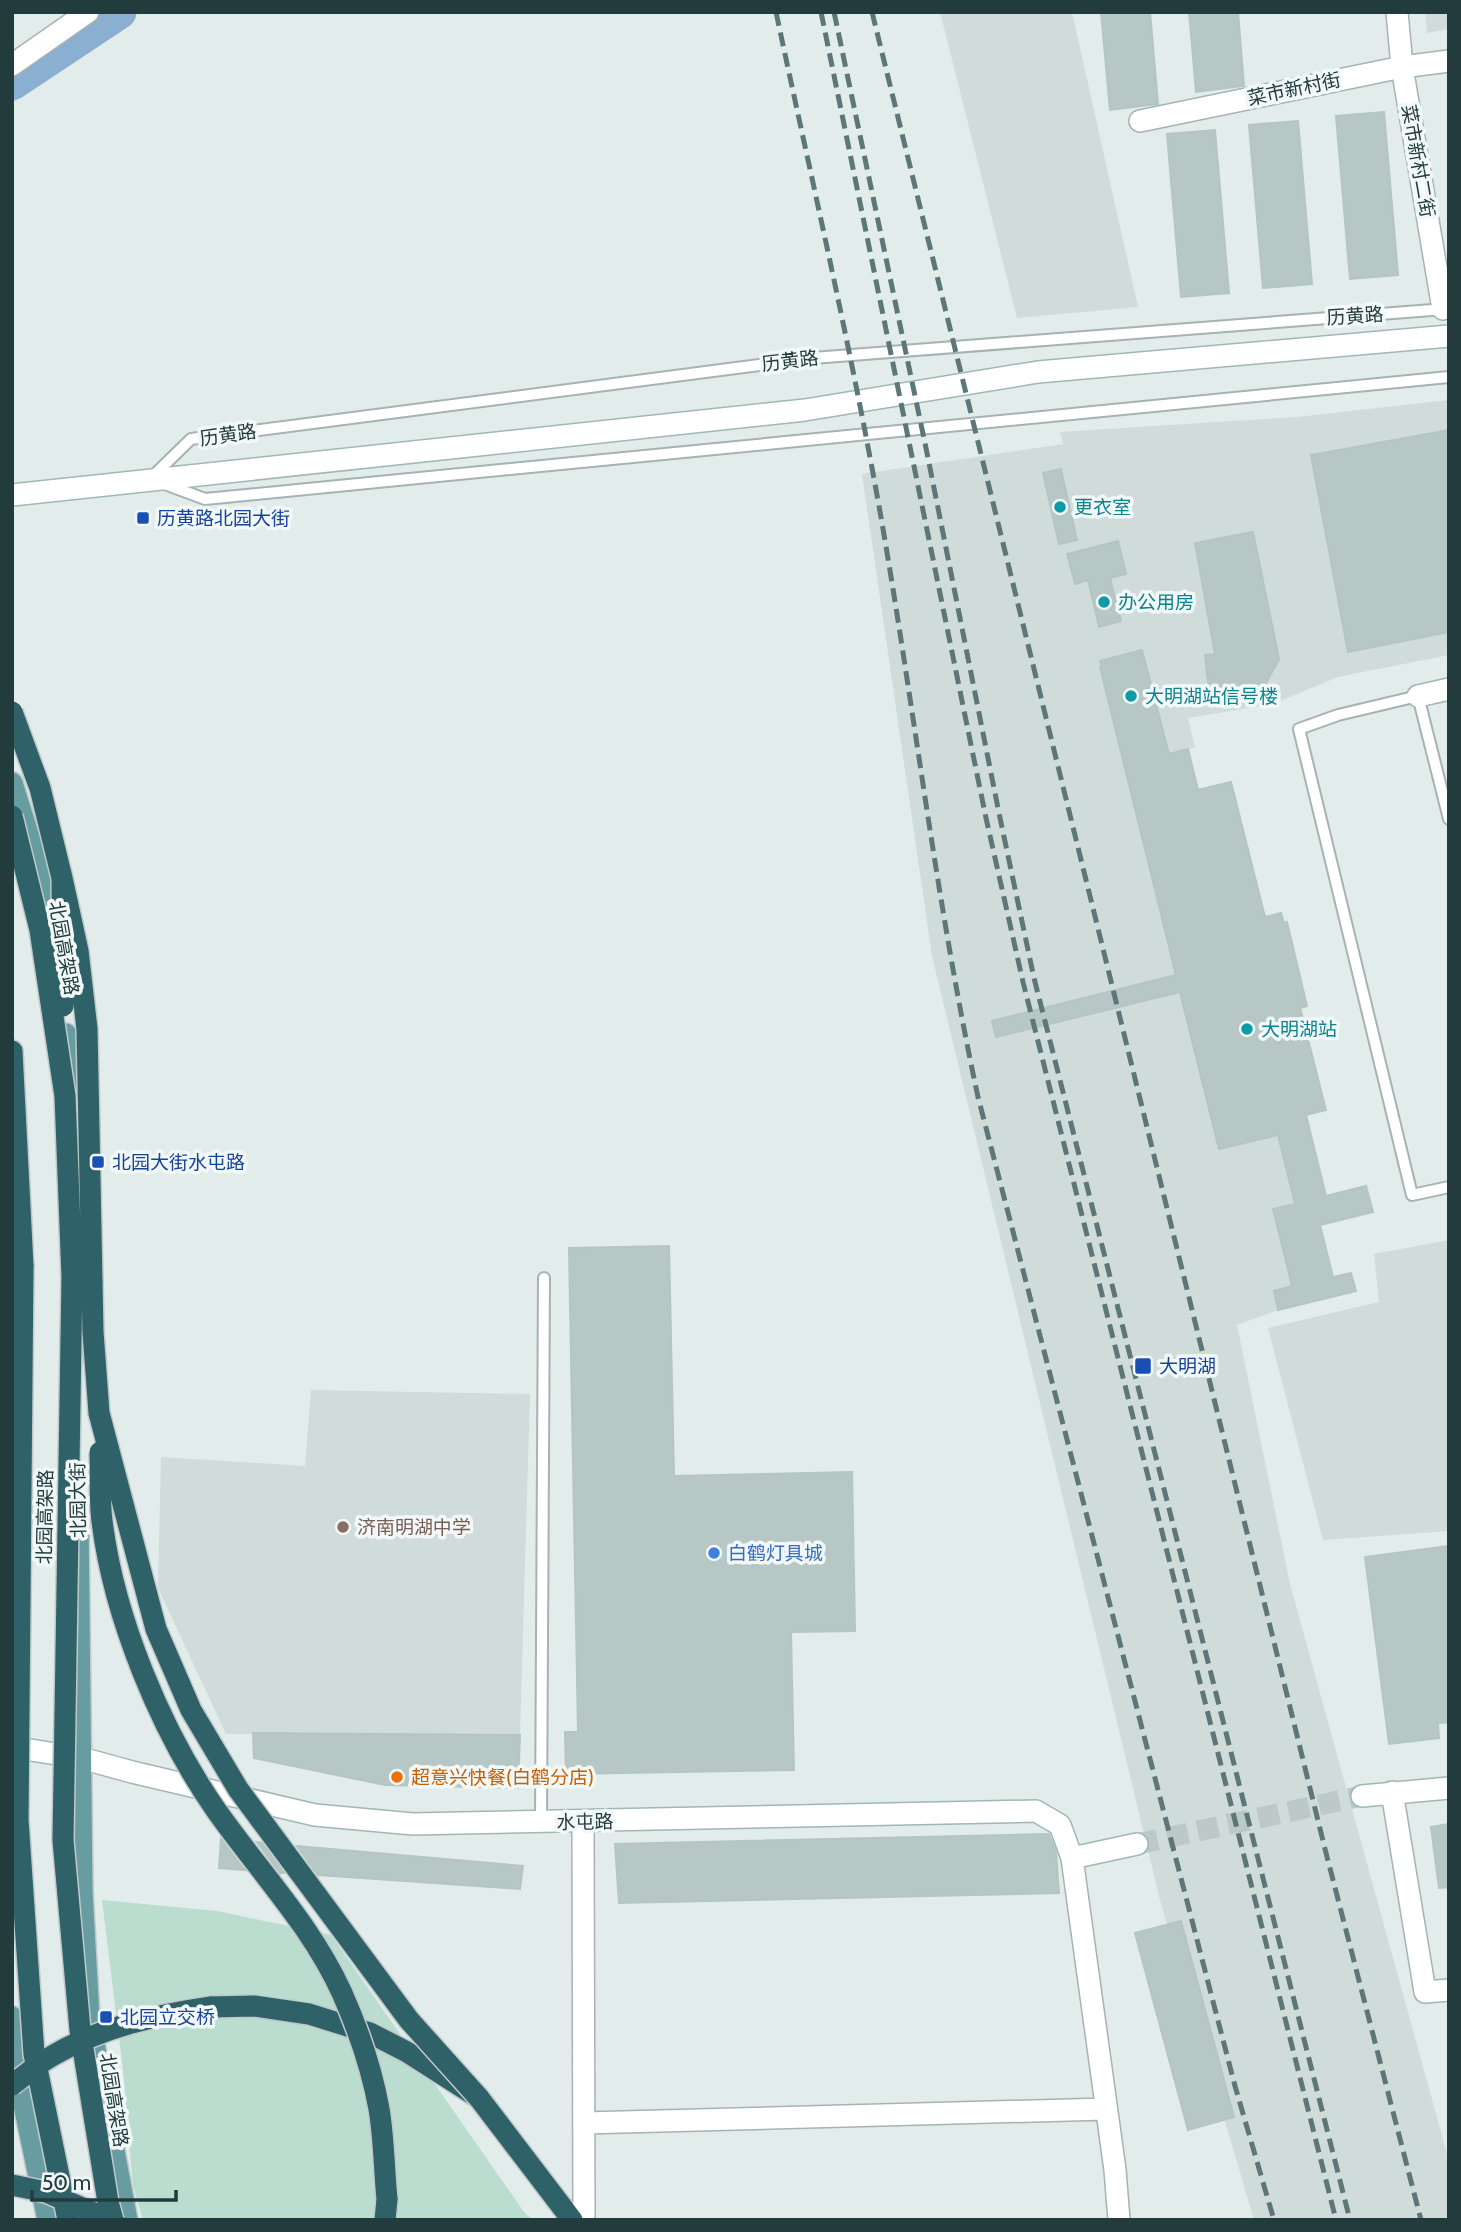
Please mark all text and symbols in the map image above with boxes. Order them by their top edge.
street label: 菜市新村街 [1245,68,1343,110]
street label: 菜市新村二街 [1397,103,1439,219]
street label: 历黄路 [1326,303,1384,329]
street label: 历黄路 [760,346,820,376]
street label: 历黄路 [198,420,258,450]
place label: 更衣室 [1074,496,1131,519]
marker: 更衣室 [1052,499,1068,515]
place label: 历黄路北园大街 [157,507,290,530]
marker: 历黄路北园大街 [135,510,151,526]
place label: 办公用房 [1118,591,1194,614]
marker: 办公用房 [1096,594,1112,610]
place label: 大明湖站信号楼 [1145,685,1278,708]
marker: 大明湖站信号楼 [1123,688,1139,704]
street label: 北园高架路 [44,899,84,997]
place label: 大明湖站 [1261,1018,1337,1041]
marker: 大明湖站 [1239,1021,1255,1037]
place label: 北园大街水屯路 [112,1151,245,1174]
marker: 北园大街水屯路 [90,1154,106,1170]
place label: 大明湖 [1159,1355,1216,1378]
marker: 大明湖 [1133,1356,1153,1376]
street label: 北园大街 [66,1462,90,1538]
street label: 北园高架路 [33,1469,57,1565]
place label: 济南明湖中学 [357,1516,471,1539]
marker: 济南明湖中学 [335,1519,351,1535]
place label: 白鹤灯具城 [728,1542,823,1565]
marker: 白鹤灯具城 [706,1545,722,1561]
place label: 超意兴快餐(白鹤分店) [411,1766,594,1789]
marker: 超意兴快餐(白鹤分店) [389,1769,405,1785]
street label: 水屯路 [556,1810,614,1834]
place label: 北园立交桥 [120,2006,215,2029]
marker: 北园立交桥 [98,2009,114,2025]
street label: 北园高架路 [95,2051,133,2149]
scale bar [32,2158,175,2202]
text: 50 m [42,2170,91,2195]

